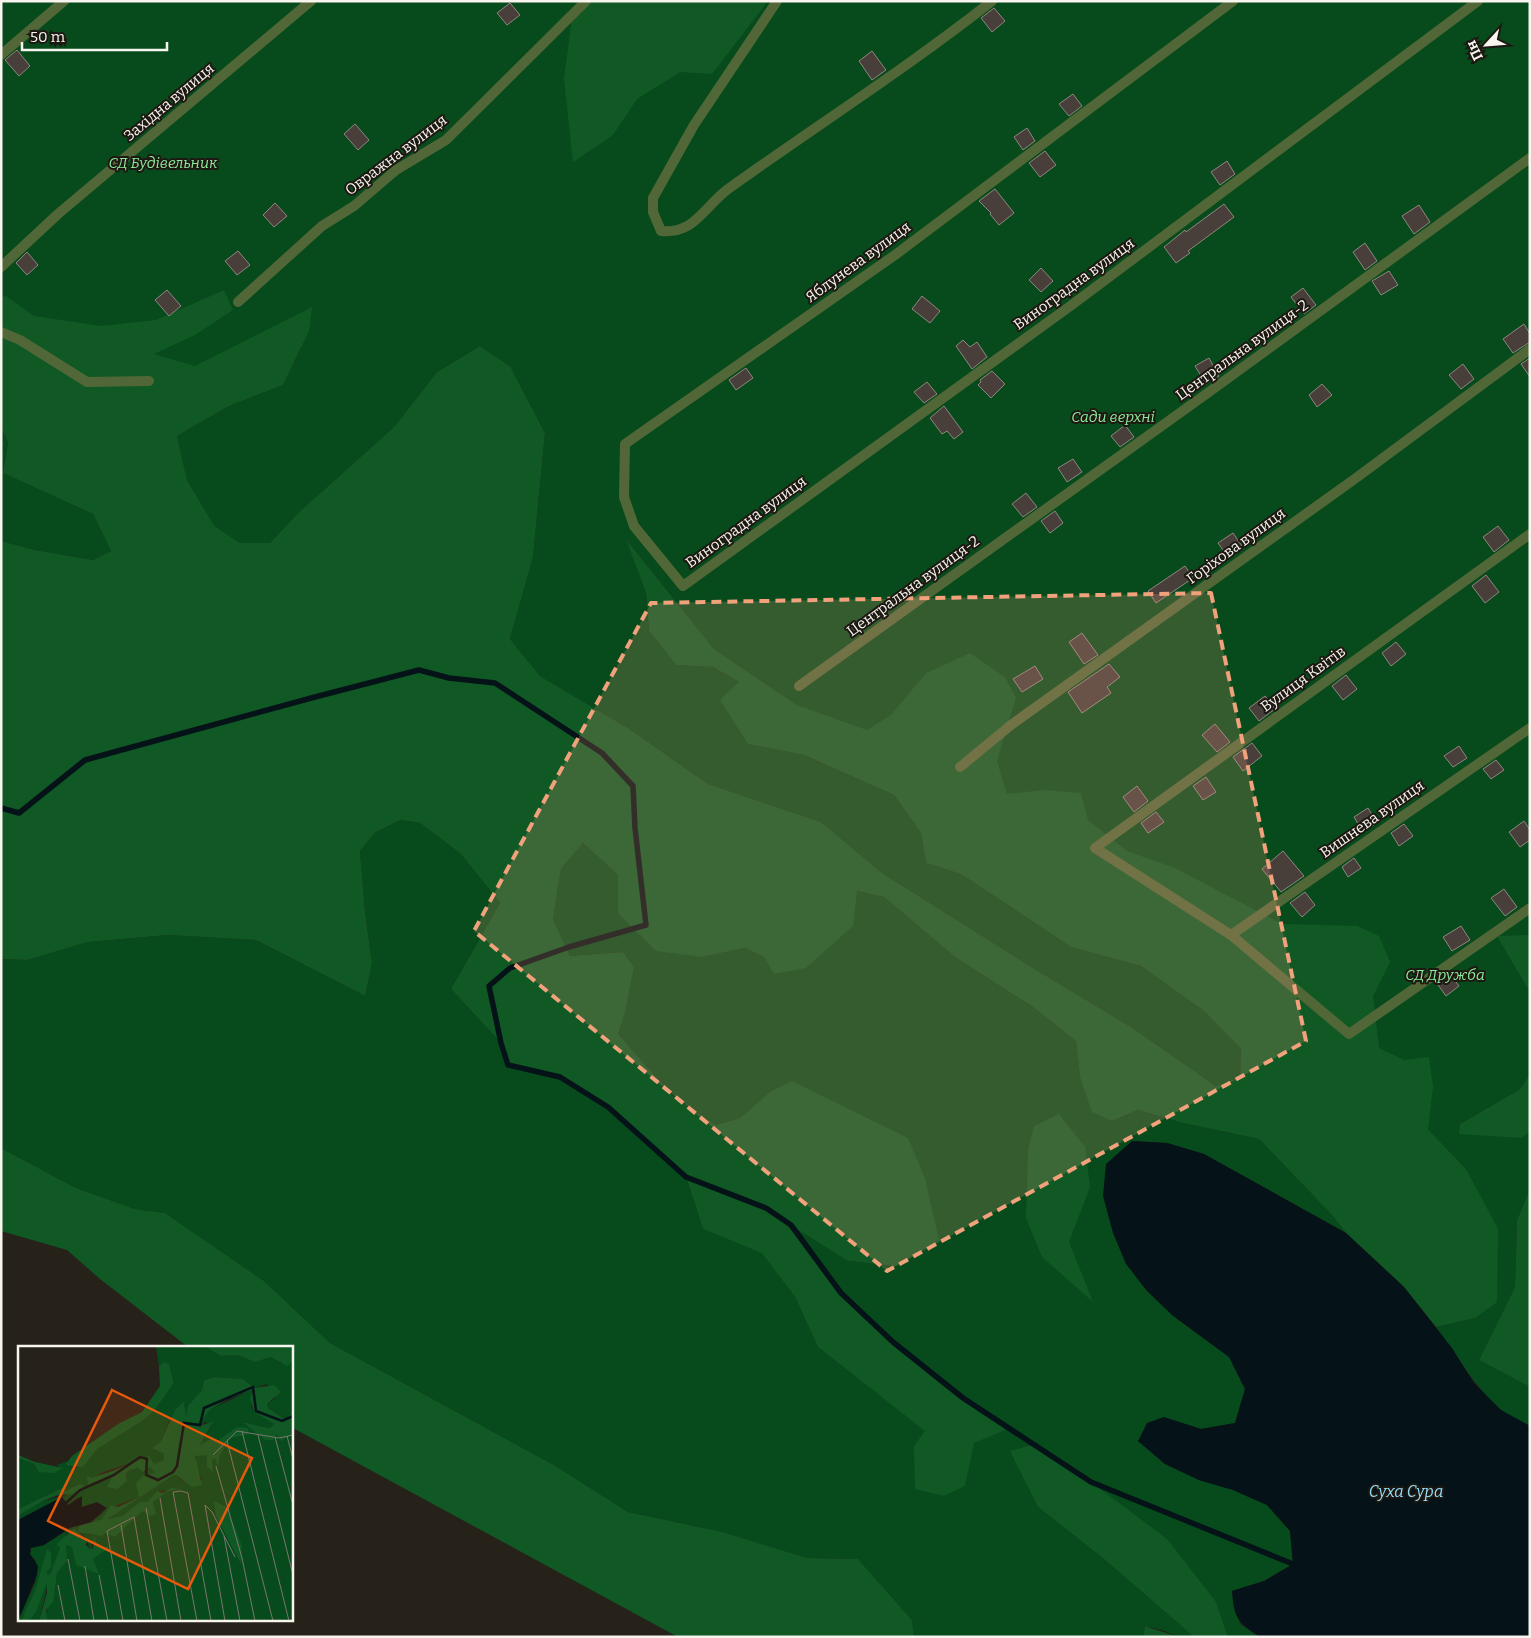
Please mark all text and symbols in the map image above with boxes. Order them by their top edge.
scale bar [22,20,168,52]
north arrow [1461,20,1511,70]
text: 50 m [30,28,66,46]
text: Пн [1463,38,1487,63]
street label: Західна вулиця [120,59,218,145]
street label: Овражна вулиця [342,111,450,199]
park label: СД Будівельник [109,154,218,172]
street label: Яблунева вулиця [802,218,914,306]
street label: Виноградна вулиця [1010,234,1138,334]
street label: Центральна вулиця-2 [1172,296,1312,404]
park label: Сади верхні [1071,408,1155,426]
street label: Виноградна вулиця [682,472,810,572]
street label: Горіхова вулиця [1183,504,1289,588]
street label: Центральна вулиця-2 [843,532,983,640]
street label: Вулиця Квітів [1257,642,1349,716]
street label: Вишнева вулиця [1316,776,1428,862]
park label: СД Дружба [1405,966,1485,984]
inset map [18,1346,292,1620]
water label: Суха Сура [1369,1482,1443,1501]

